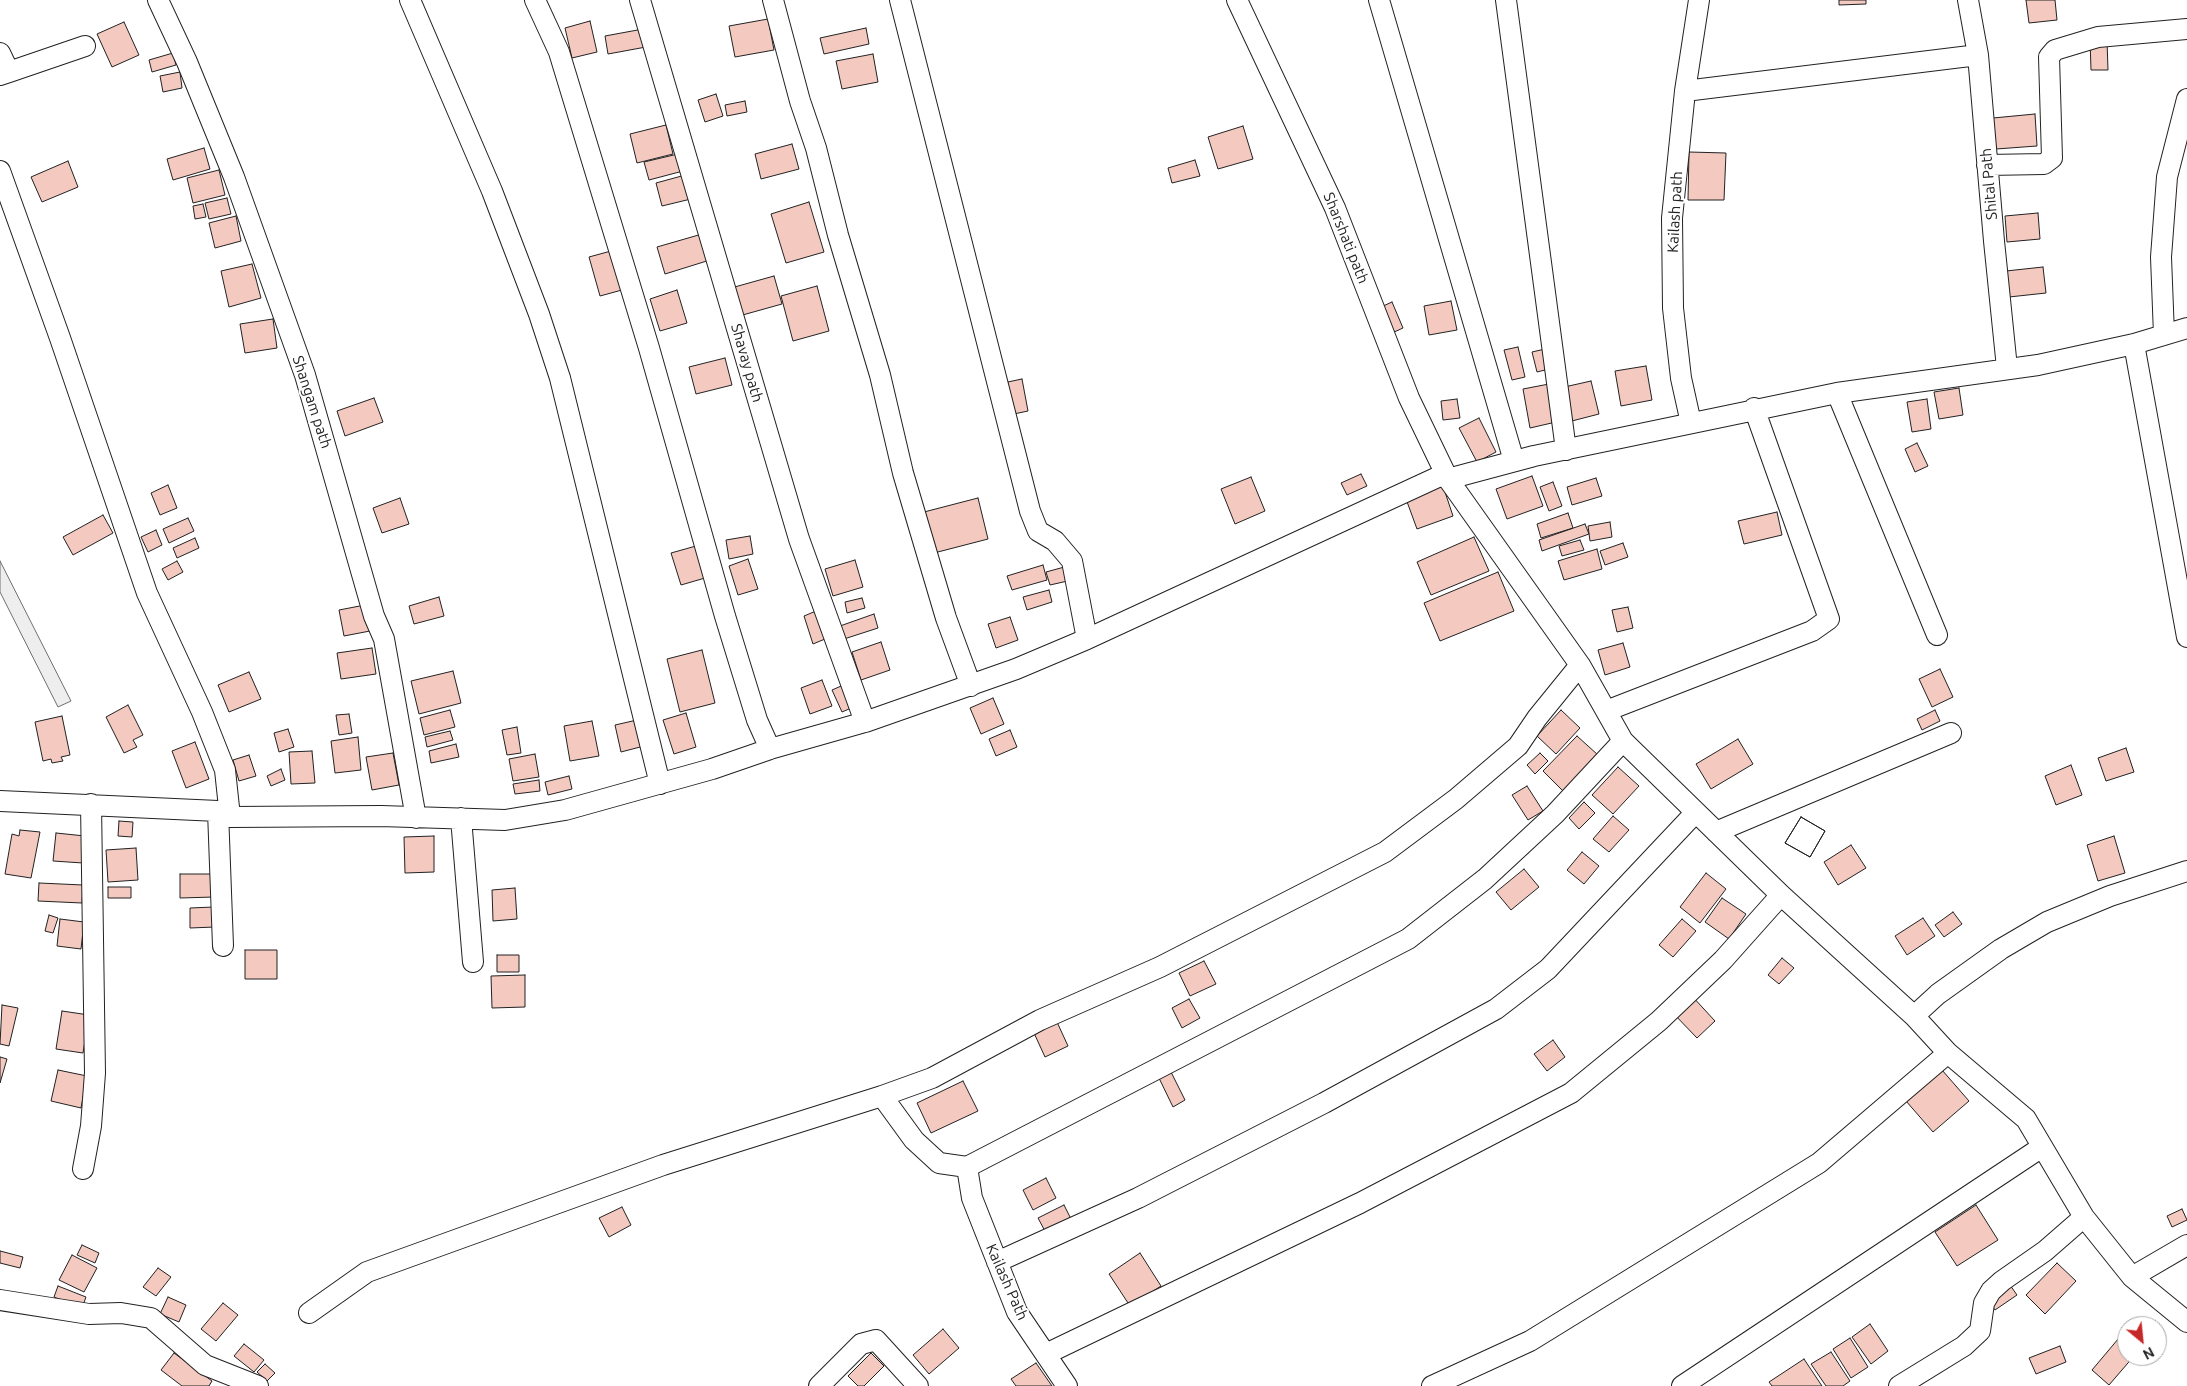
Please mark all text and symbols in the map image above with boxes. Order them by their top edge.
street label: Shital Path [1977,147,2001,221]
street label: Kailash path [1664,171,1686,253]
street label: Sharshati path [1320,190,1372,286]
street label: Shavay path [727,322,767,404]
street label: Shangam path [289,353,335,451]
street label: Kailash Path [982,1241,1032,1323]
north arrow [2117,1316,2167,1366]
text: N [2140,1344,2157,1363]

